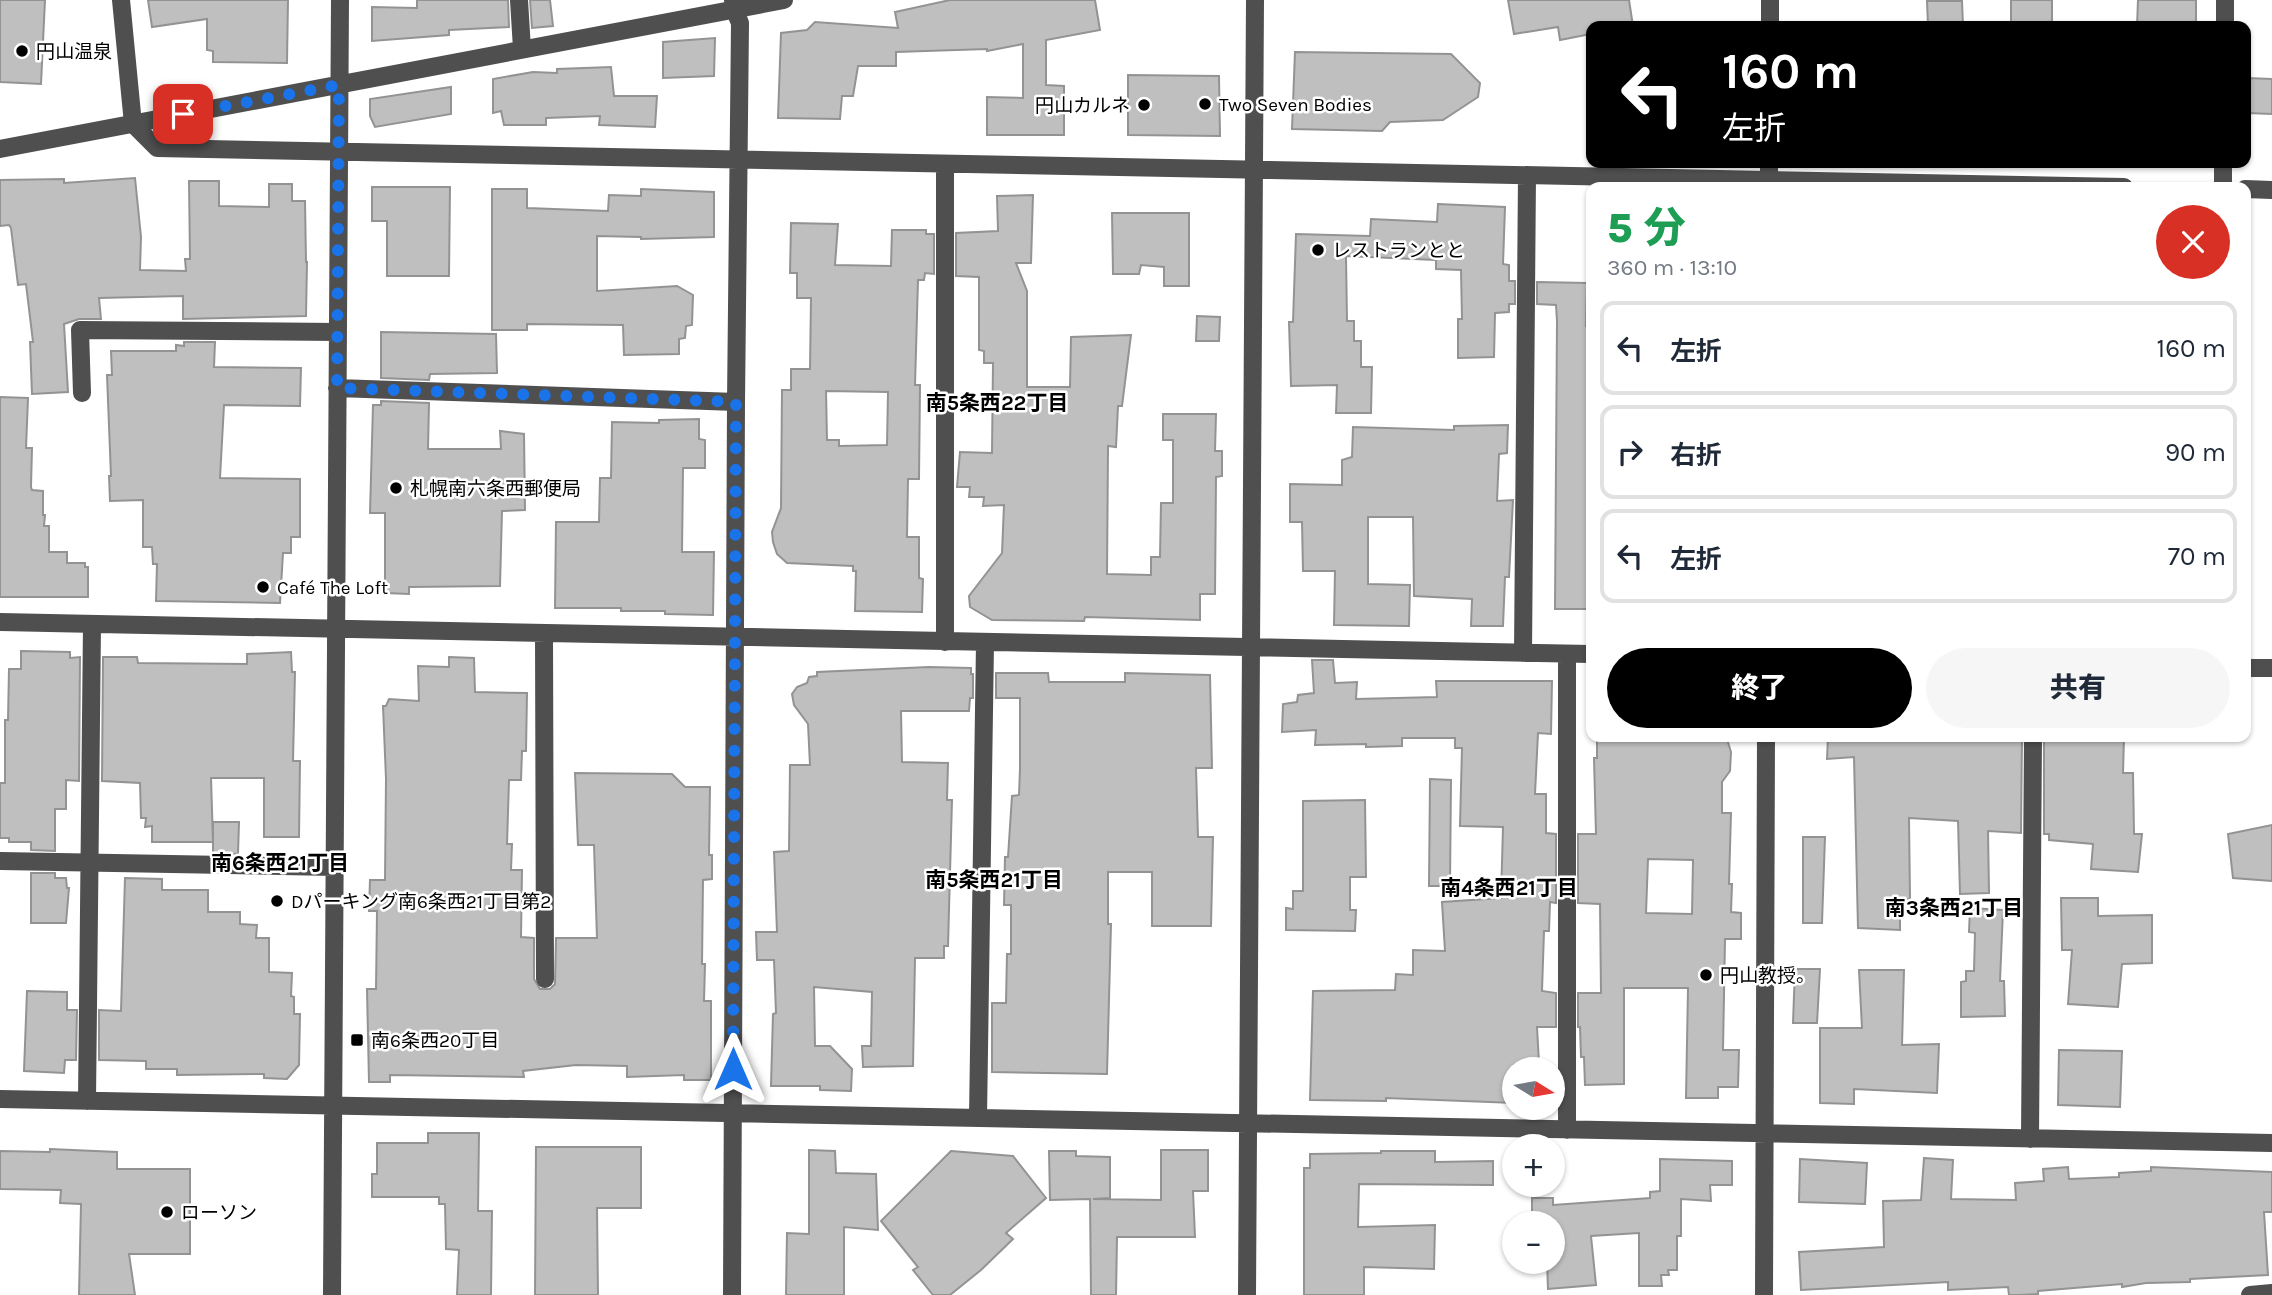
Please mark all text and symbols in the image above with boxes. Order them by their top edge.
place label: 円山温泉 [36,41,112,63]
marker: 円山温泉 [14,43,30,59]
text: 160 m [1722,43,1859,100]
icon: left [1607,49,1698,140]
pin [153,84,213,144]
place label: Two Seven Bodies [1219,94,1372,116]
icon: arrive [164,95,202,133]
place label: 円山カルネ [1035,95,1130,117]
marker: Two Seven Bodies [1197,96,1213,112]
marker: 円山カルネ [1136,97,1152,113]
text: 左折 [1722,110,1786,147]
text: 5 分 [1607,203,1686,253]
button: close [2156,205,2230,279]
place label: レストランとと [1332,240,1465,262]
marker: レストランとと [1310,242,1326,258]
text: 360 m · 13:10 [1607,254,1737,281]
icon: left [1611,329,1649,367]
text: 160 m [2157,333,2226,364]
text: 左折 [1670,336,1722,367]
district label: 南5条西22丁目 [926,391,1068,415]
icon: right [1611,433,1649,471]
text: 90 m [2165,437,2226,468]
text: 右折 [1670,440,1722,471]
place label: 札幌南六条西郵便局 [410,478,581,500]
marker: 札幌南六条西郵便局 [388,480,404,496]
icon: left [1611,537,1649,575]
text: 70 m [2168,541,2226,572]
text: 左折 [1670,544,1722,575]
place label: Café The Loft [277,577,388,599]
marker: Café The Loft [255,579,271,595]
button: 終了 [1607,648,1912,728]
button: 共有 [1926,648,2230,728]
district label: 南6条西21丁目 [211,851,349,875]
district label: 南5条西21丁目 [925,868,1063,892]
district label: 南4条西21丁目 [1440,876,1578,900]
place label: Dパーキング南6条西21丁目第2 [291,891,551,913]
marker: Dパーキング南6条西21丁目第2 [269,893,285,909]
district label: 南3条西21丁目 [1885,896,2023,920]
place label: 円山教授。 [1720,965,1815,987]
marker: 円山教授。 [1698,967,1714,983]
place label: 南6条西20丁目 [371,1030,499,1052]
marker: 南6条西20丁目 [349,1032,365,1048]
position arrow [696,1032,770,1106]
north arrow [1502,1057,1564,1120]
map controls [1502,1057,1565,1274]
button: + [1502,1134,1565,1197]
place label: ローソン [181,1202,257,1224]
marker: ローソン [159,1204,175,1220]
button: − [1502,1211,1565,1274]

